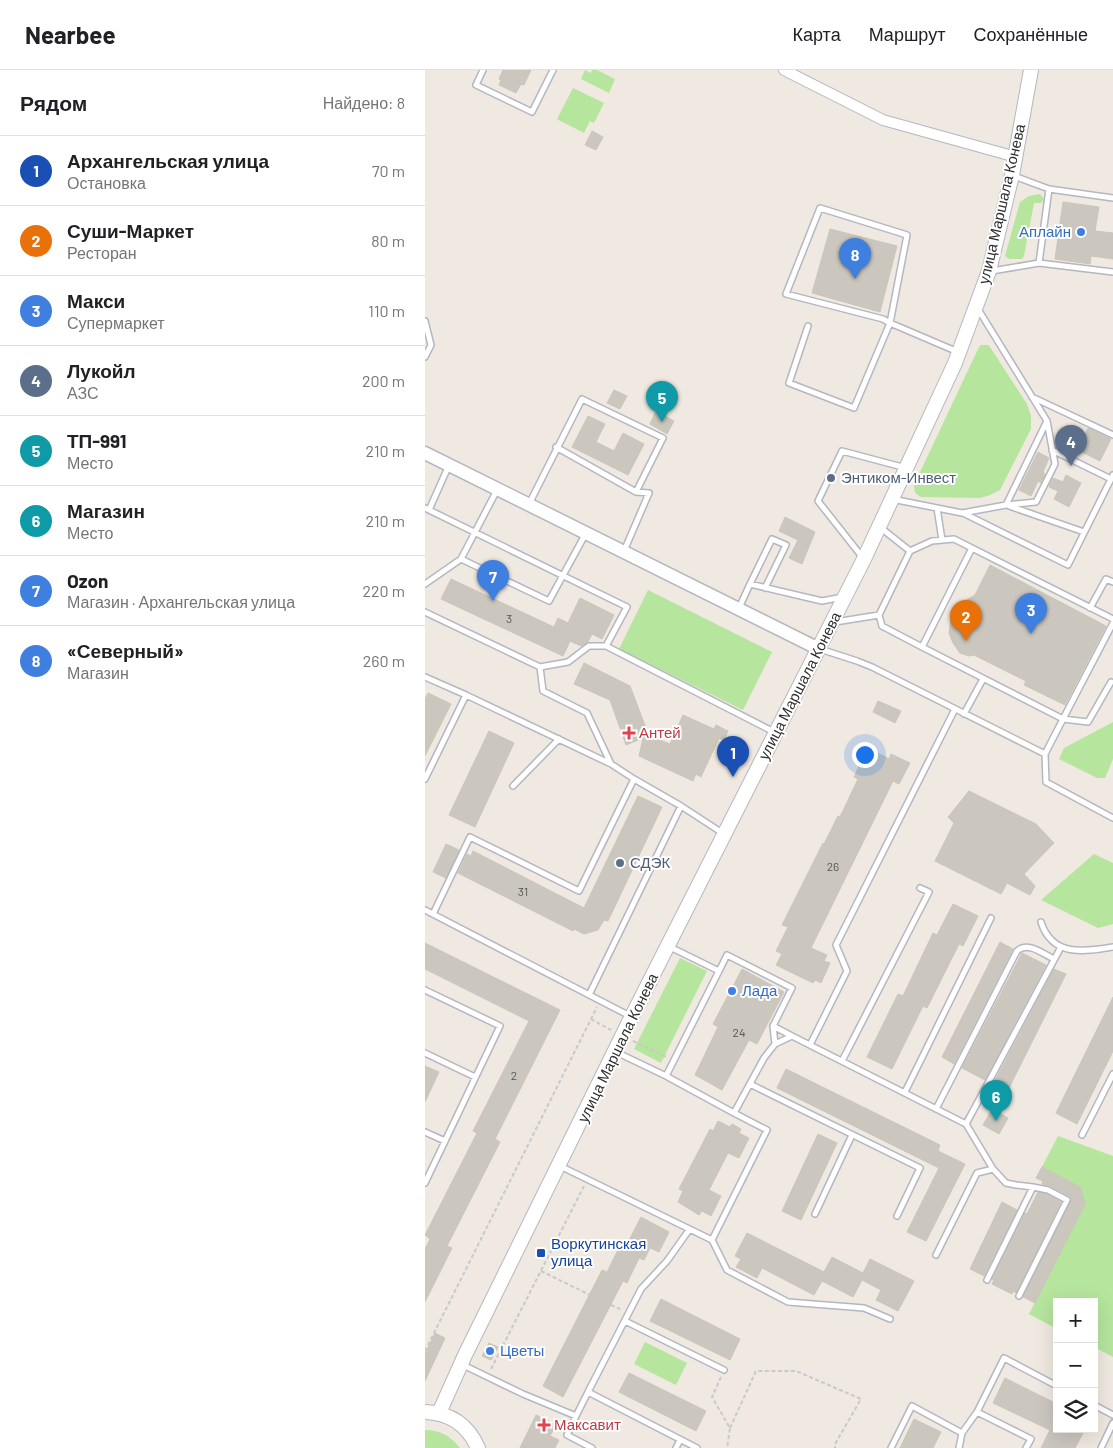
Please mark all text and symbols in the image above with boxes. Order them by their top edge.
text: Nearbee [25,20,116,49]
text: Карта [793,23,841,45]
text: Маршрут [869,23,945,45]
text: Сохранённые [973,23,1088,45]
text: Рядом [20,90,87,115]
text: Найдено: 8 [323,93,405,112]
street label: улица Маршала Конева [974,121,1028,286]
text: Архангельская улица [67,149,269,172]
text: 1 [33,161,39,180]
text: 70 m [372,161,405,180]
text: Остановка [67,173,146,192]
text: Суши-Маркет [67,219,194,242]
place label: Аплайн [1019,222,1071,240]
marker: Аплайн [1075,226,1087,238]
text: 2 [32,231,40,250]
text: 80 m [371,231,405,250]
pin: 8 [839,238,871,279]
text: Ресторан [67,243,137,262]
text: Макси [67,289,125,312]
text: 3 [32,301,40,320]
text: 110 m [368,301,405,320]
text: Супермаркет [67,313,165,332]
text: Лукойл [67,359,136,382]
text: 4 [31,371,41,390]
text: 200 m [362,371,405,390]
pin: 5 [646,381,678,422]
text: АЗС [67,383,99,402]
pin: 4 [1055,425,1087,466]
text: ТП-991 [67,429,127,452]
text: 5 [32,441,40,460]
text: 210 m [366,441,405,460]
text: Место [67,453,113,472]
place label: Энтиком-Инвест [841,468,956,486]
marker: Энтиком-Инвест [825,472,837,484]
text: Магазин [67,499,145,522]
text: 6 [32,511,40,530]
text: 210 m [366,511,405,530]
text: Место [67,523,113,542]
pin: 7 [477,560,509,601]
text: Ozon [67,569,109,592]
text: 7 [32,581,40,600]
text: 220 m [362,581,405,600]
text: Магазин · Архангельская улица [67,592,295,611]
pin: 3 [1015,593,1047,634]
pin: 2 [950,600,982,641]
street label: улица Маршала Конева [754,608,845,763]
house number: 3 [506,611,512,625]
text: «Северный» [67,639,184,662]
text: 8 [32,651,40,670]
text: 260 m [363,651,405,670]
text: Магазин [67,663,129,682]
place label: Антей [639,723,681,741]
marker: Антей [623,727,635,739]
pin: 1 [717,736,749,777]
your location [852,742,878,768]
place label: СДЭК [630,853,670,871]
marker: СДЭК [614,857,626,869]
house number: 26 [827,859,839,873]
house number: 31 [518,884,528,898]
street label: улица Маршала Конева [573,969,661,1125]
place label: Лада [742,981,778,999]
marker: Лада [726,985,738,997]
house number: 24 [732,1025,746,1039]
house number: 2 [511,1068,517,1082]
pin: 6 [980,1080,1012,1121]
place label: Воркутинская улица [551,1234,646,1269]
marker: Воркутинская улица [535,1247,547,1259]
map controls [1053,1298,1098,1433]
button: + [1053,1298,1098,1343]
place label: Цветы [500,1341,544,1359]
button: − [1053,1343,1098,1388]
marker: Цветы [484,1345,496,1357]
button: layers [1053,1388,1098,1433]
place label: Максавит [554,1415,621,1433]
marker: Максавит [538,1419,550,1431]

